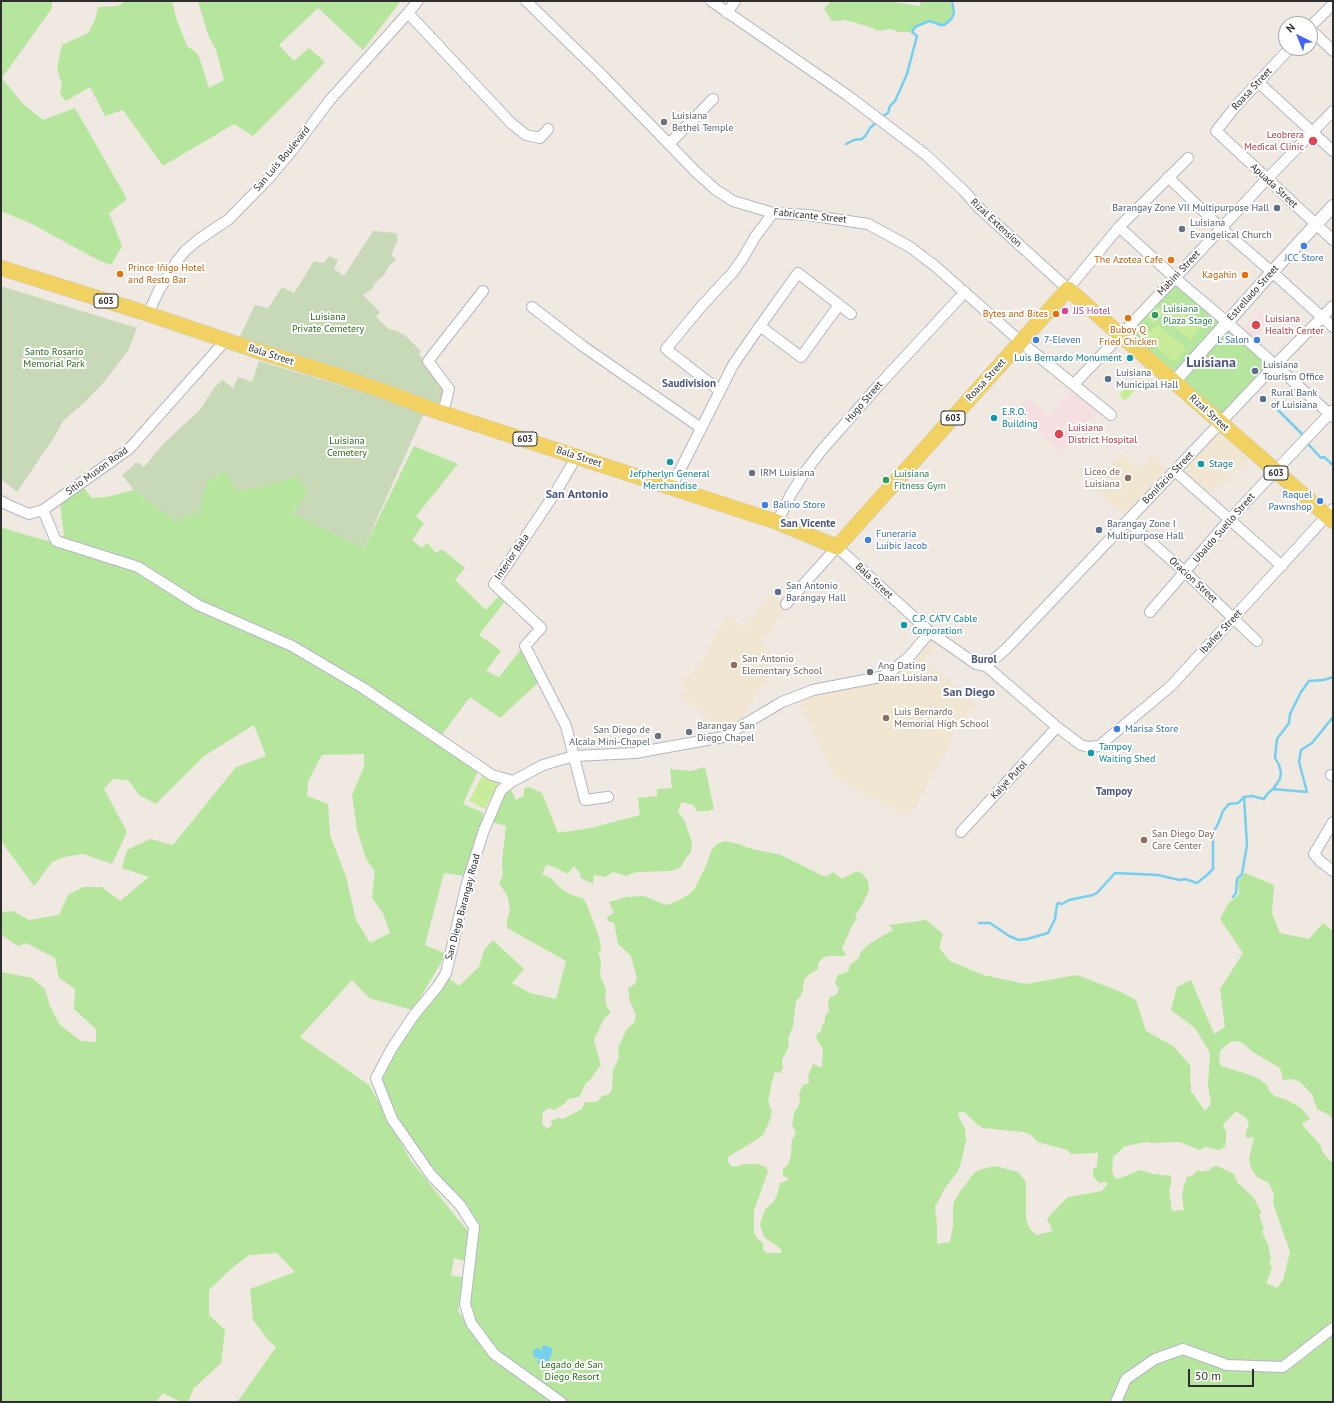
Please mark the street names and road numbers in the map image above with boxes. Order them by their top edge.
street label: Roasa Street [1229,65,1275,113]
street label: San Luis Boulevard [251,124,313,194]
street label: Apuada Street [1248,161,1300,211]
street label: Rizal Extension [968,196,1024,250]
street label: Fabricante Street [773,206,847,226]
street label: Mabini Street [1155,248,1203,298]
street label: Estrellado Street [1225,263,1281,323]
road number: 603 [94,294,118,308]
street label: Bala Street [247,342,295,368]
street label: Roasa Street [964,356,1008,404]
street label: Hugo Street [843,379,885,425]
street label: Rizal Street [1187,392,1231,434]
road number: 603 [941,411,965,425]
road number: 603 [513,432,537,446]
street label: Sitio Muson Road [63,444,131,498]
street label: Bala Street [555,444,603,470]
street label: Bonifacio Street [1140,449,1196,507]
road number: 603 [1264,466,1288,480]
street label: Ubaldo Suello Street [1190,491,1258,565]
street label: Interior Bala [492,532,532,582]
street label: Oracion Street [1166,555,1220,605]
street label: Bala Street [853,561,895,601]
street label: Ibañez Street [1197,607,1245,657]
street label: Kalye Putol [988,758,1030,802]
street label: San Diego Barangay Road [443,853,483,961]

